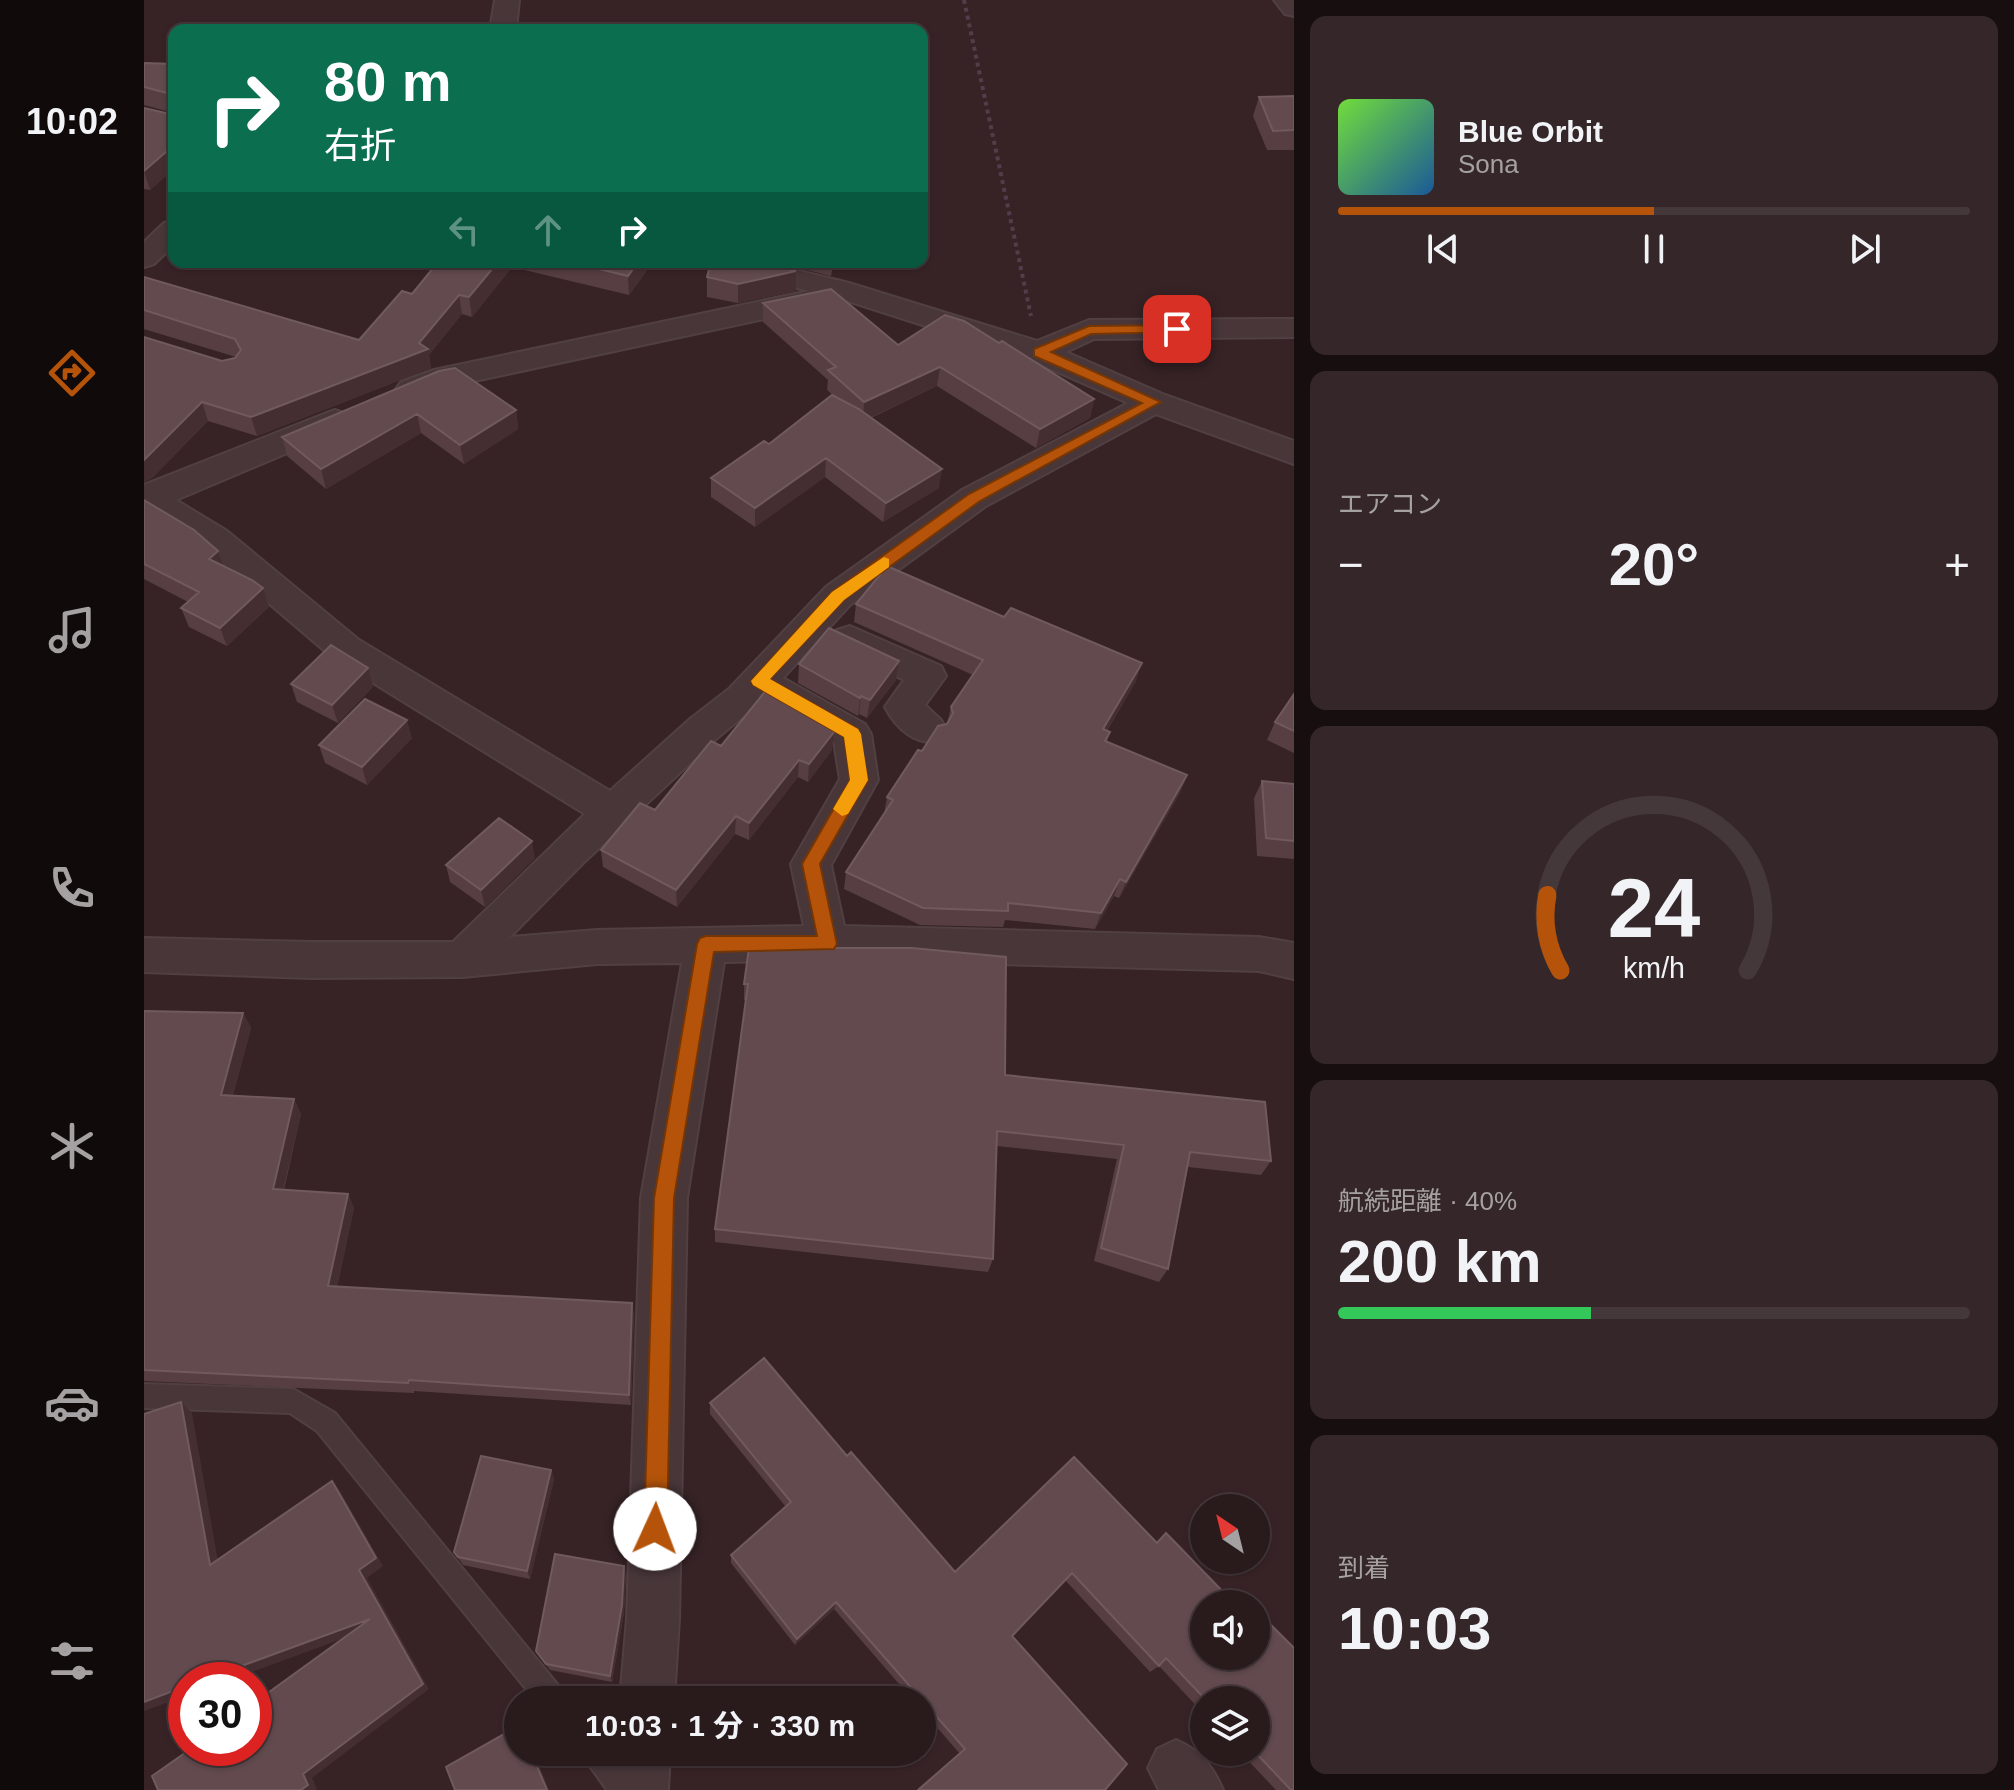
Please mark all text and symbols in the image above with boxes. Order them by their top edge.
text: 80 m [324,50,452,113]
icon: right [192,56,296,160]
text: 10:02 [26,101,118,142]
text: Blue Orbit [1458,115,1603,148]
text: 右折 [324,125,396,166]
text: Sona [1458,149,1519,179]
icon: left [442,208,486,252]
icon: ahead [526,208,570,252]
icon: right [610,208,654,252]
icon: previous [1421,227,1465,271]
icon: pause [1632,227,1676,271]
icon: next [1843,227,1887,271]
pin [1143,295,1211,363]
icon: arrive [1155,307,1199,351]
icon: directions [44,345,100,401]
text: エアコン [1338,489,1442,519]
text: 20° [1609,531,1699,598]
text: − [1338,540,1364,589]
text: + [1944,540,1970,589]
icon: music [44,602,100,658]
icon: phone [44,860,100,916]
text: 24 [1608,862,1700,955]
text: km/h [1623,952,1685,984]
icon: climate [44,1118,100,1174]
text: 航続距離 · 40% [1338,1186,1517,1216]
text: 200 km [1338,1228,1542,1295]
icon: car [44,1375,100,1431]
position arrow [613,1487,697,1571]
north arrow [1190,1494,1270,1574]
map controls [1190,1494,1270,1766]
text: 到着 [1338,1553,1390,1583]
button: sound [1190,1590,1270,1670]
text: 10:03 [1338,1595,1491,1662]
icon: filters [44,1633,100,1689]
speed limit sign: 30 [168,1662,272,1766]
button: layers [1190,1686,1270,1766]
text: 10:03 · 1 分 · 330 m [585,1709,855,1742]

